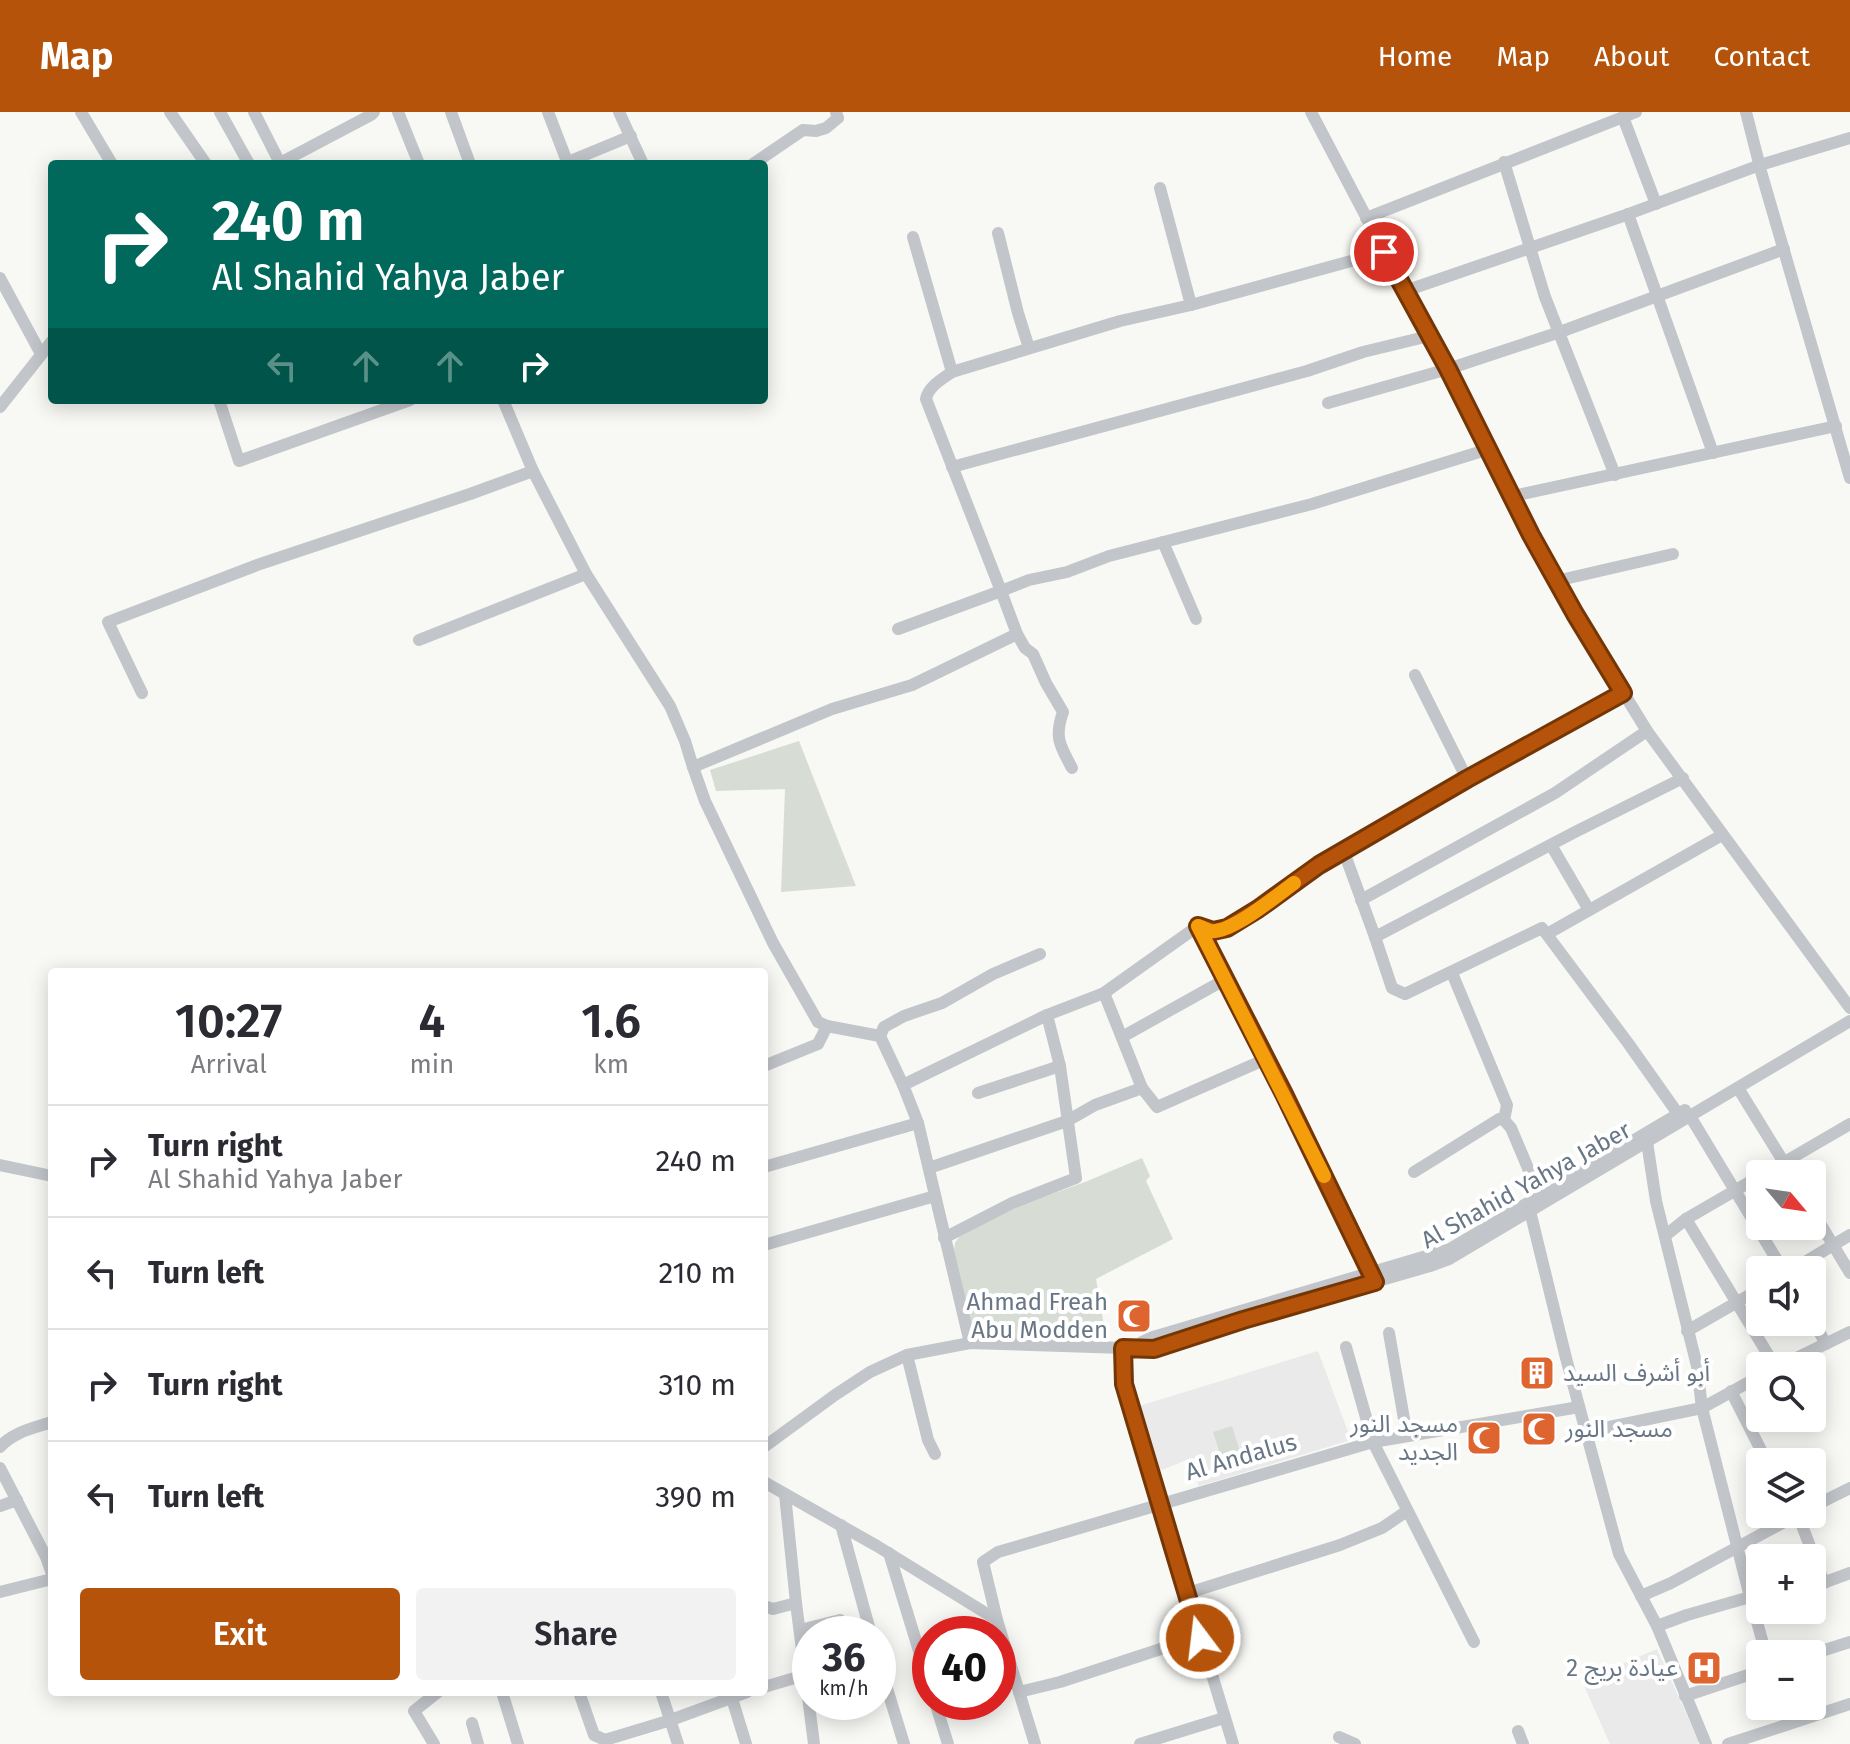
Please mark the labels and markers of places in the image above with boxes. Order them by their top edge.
pin [1350,218,1418,286]
place label: Ahmad Freah Abu Modden [966,1288,1108,1344]
mosque icon: Ahmad Freah Abu Modden [1115,1297,1153,1335]
building icon: أبو أشرف السيد [1518,1354,1556,1392]
place label: أبو أشرف السيد [1563,1357,1710,1387]
place label: مسجد النور الجديد [1349,1410,1458,1466]
mosque icon: مسجد النور [1520,1410,1558,1448]
place label: مسجد النور [1564,1415,1673,1443]
mosque icon: مسجد النور الجديد [1465,1419,1503,1457]
hospital icon: عيادة بريج 2 [1685,1649,1723,1687]
place label: عيادة بريج 2 [1566,1654,1678,1685]

